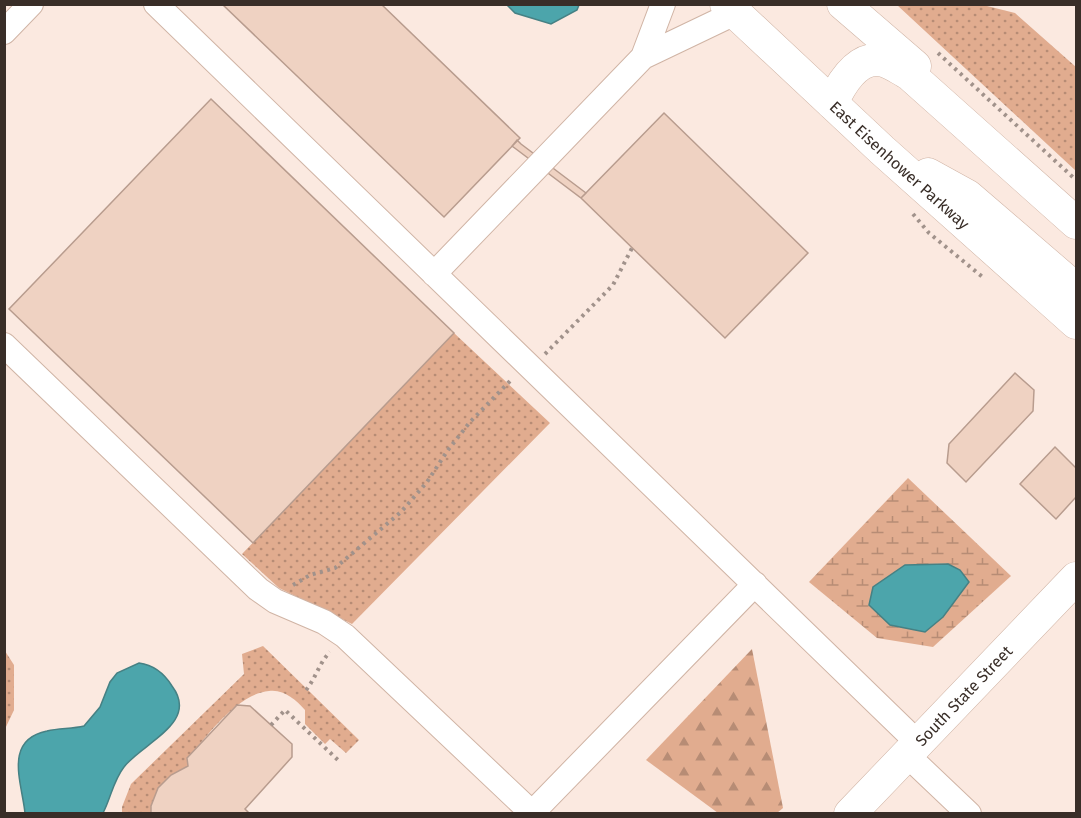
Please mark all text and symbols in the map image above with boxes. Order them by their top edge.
street label: East Eisenhower Parkway [826,97,974,233]
street label: South State Street [911,641,1016,750]

